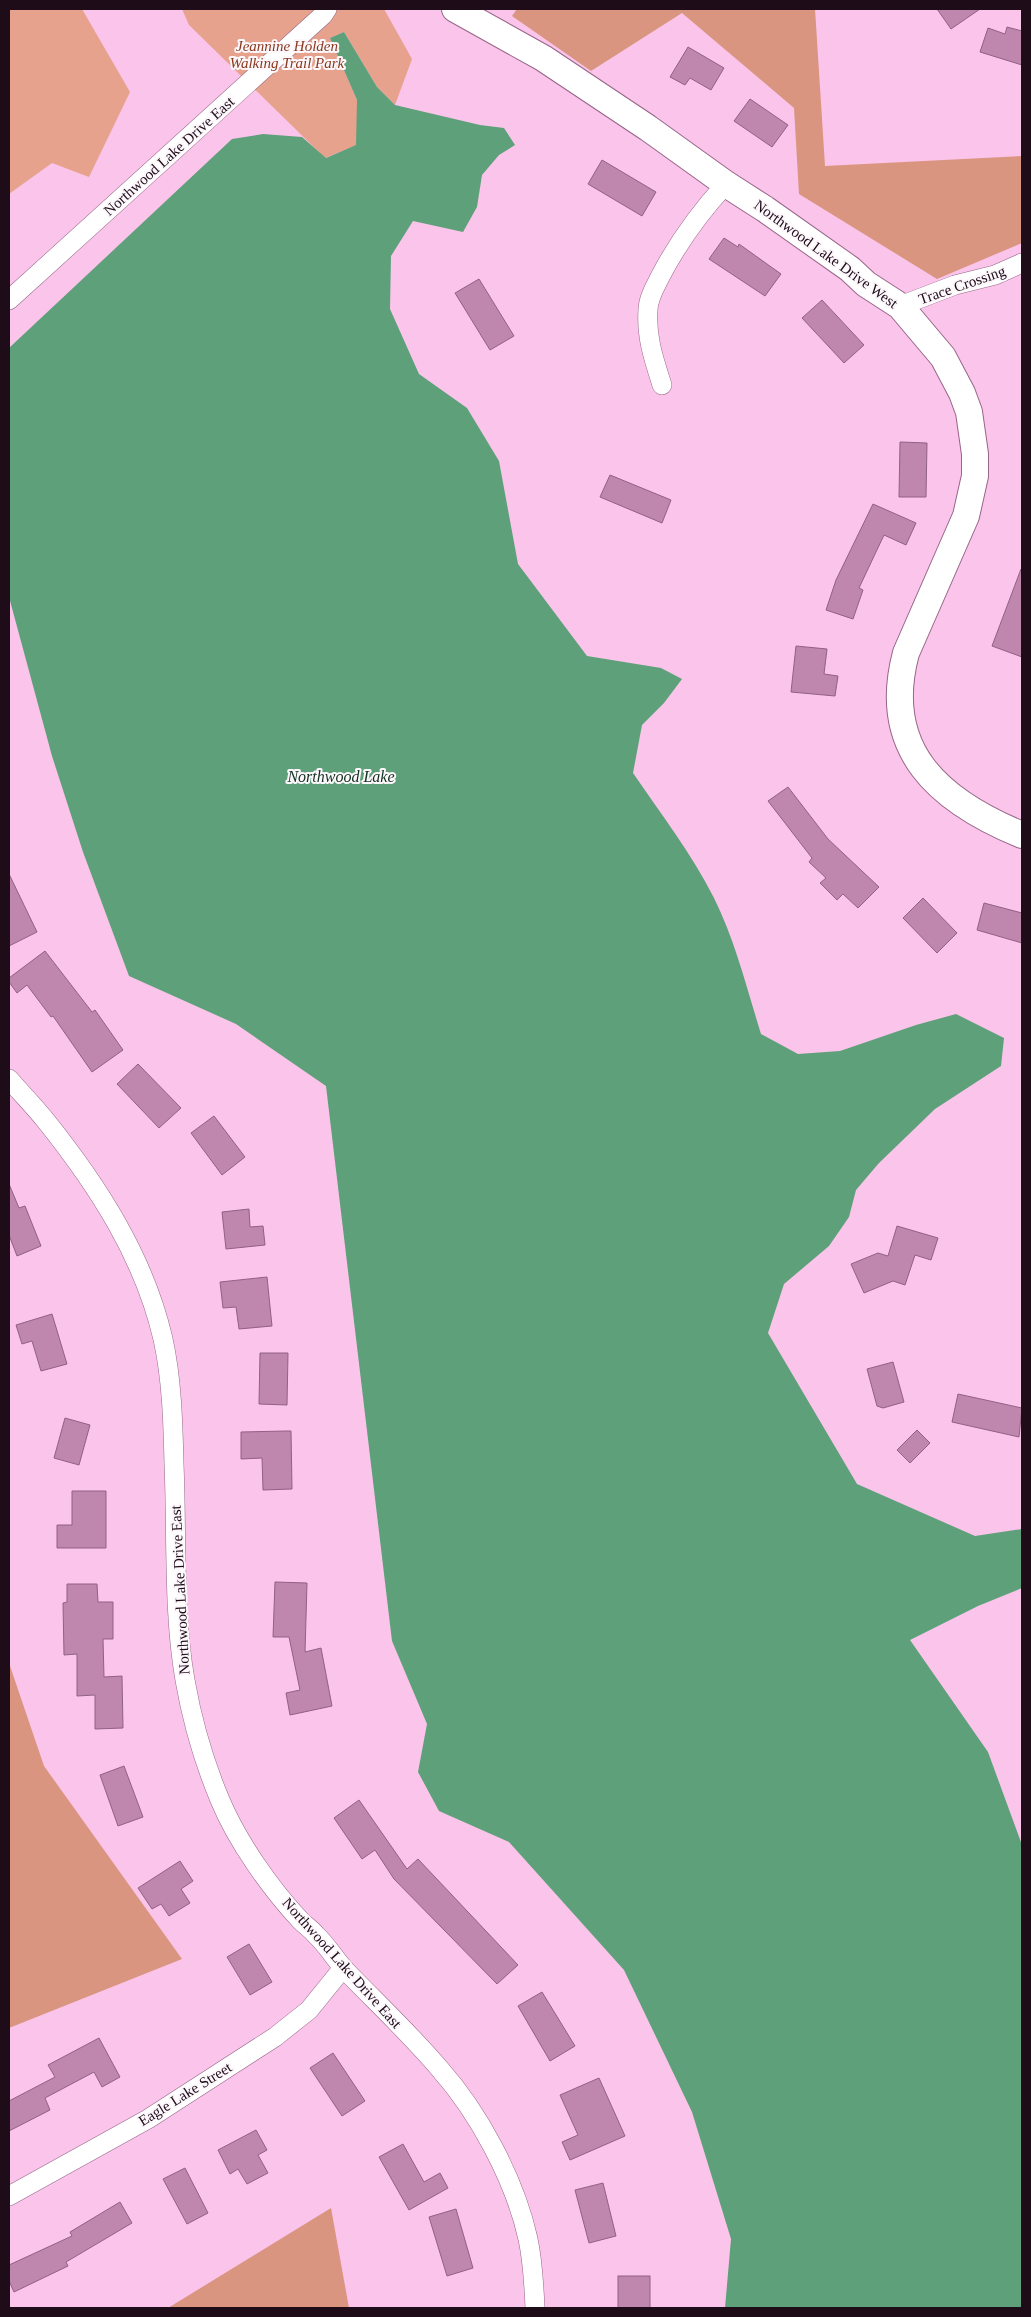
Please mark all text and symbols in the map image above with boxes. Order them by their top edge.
park label: Jeannine Holden Walking Trail Park [230,38,345,71]
street label: Northwood Lake Drive East [101,93,238,219]
street label: Northwood Lake Drive West [751,197,901,312]
street label: Trace Crossing [917,263,1008,307]
water label: Northwood Lake [286,768,395,785]
street label: Northwood Lake Drive East [168,1504,192,1675]
street label: Northwood Lake Drive East [279,1895,405,2032]
street label: Eagle Lake Street [136,2059,235,2129]

